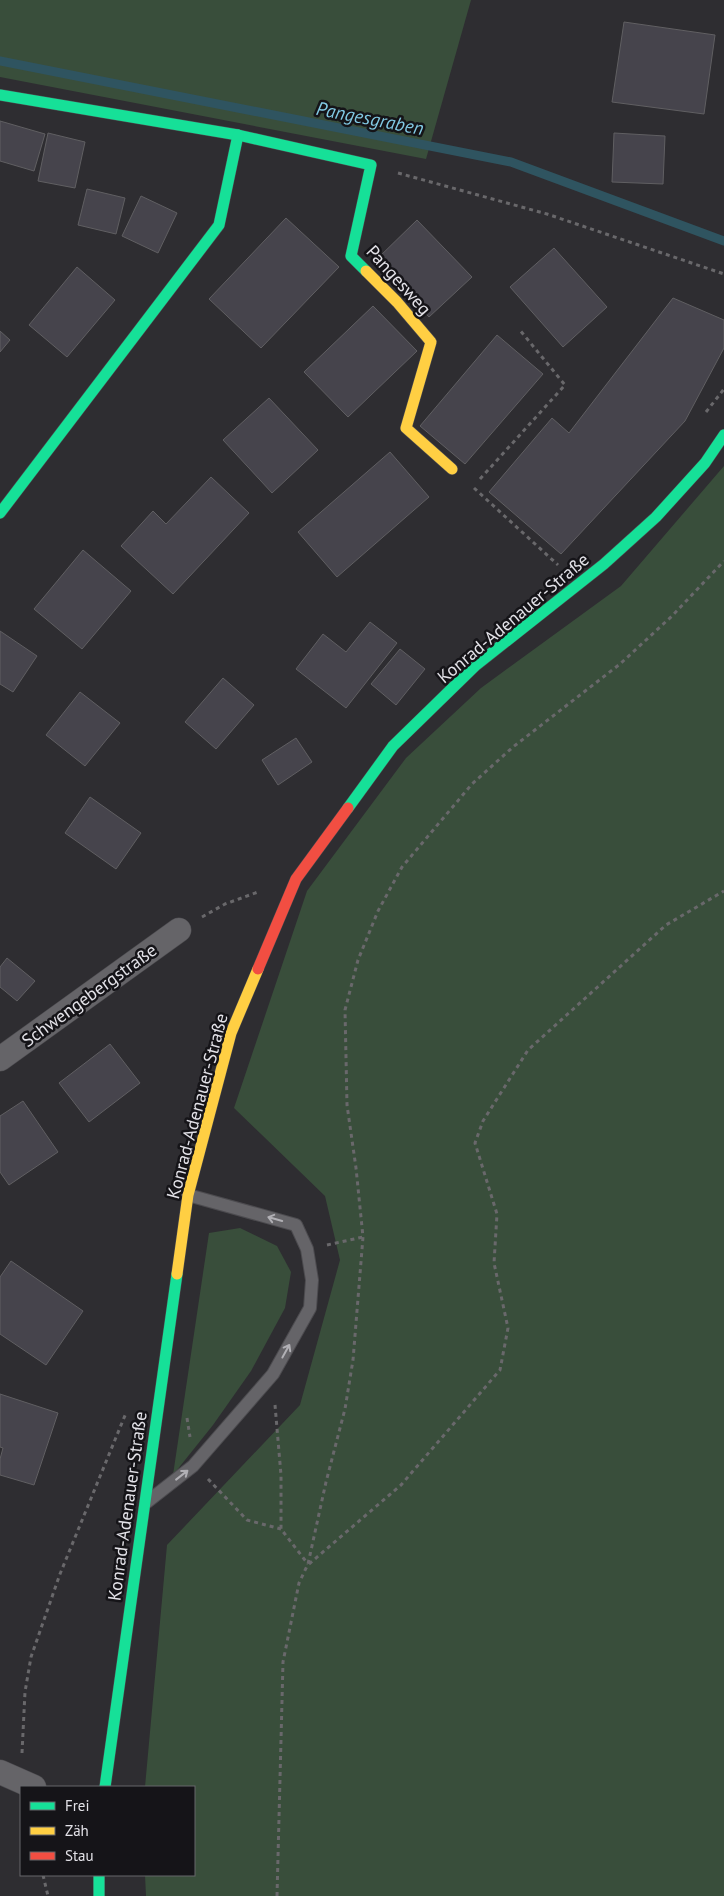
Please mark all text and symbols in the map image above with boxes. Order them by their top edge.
water label: Pangesgraben [314,96,426,140]
street label: Pangesweg [362,240,436,320]
street label: Konrad-Adenauer-Straße [432,548,594,688]
street label: Schwengebergstraße [17,938,161,1052]
street label: Konrad-Adenauer-Straße [161,1011,233,1201]
one-way arrow [268,1213,284,1223]
one-way arrow [281,1344,291,1359]
street label: Konrad-Adenauer-Straße [102,1410,152,1602]
one-way arrow [175,1470,189,1480]
legend [20,1786,195,1876]
text: Frei [65,1796,90,1815]
text: Zäh [65,1821,89,1840]
text: Stau [65,1846,94,1865]

